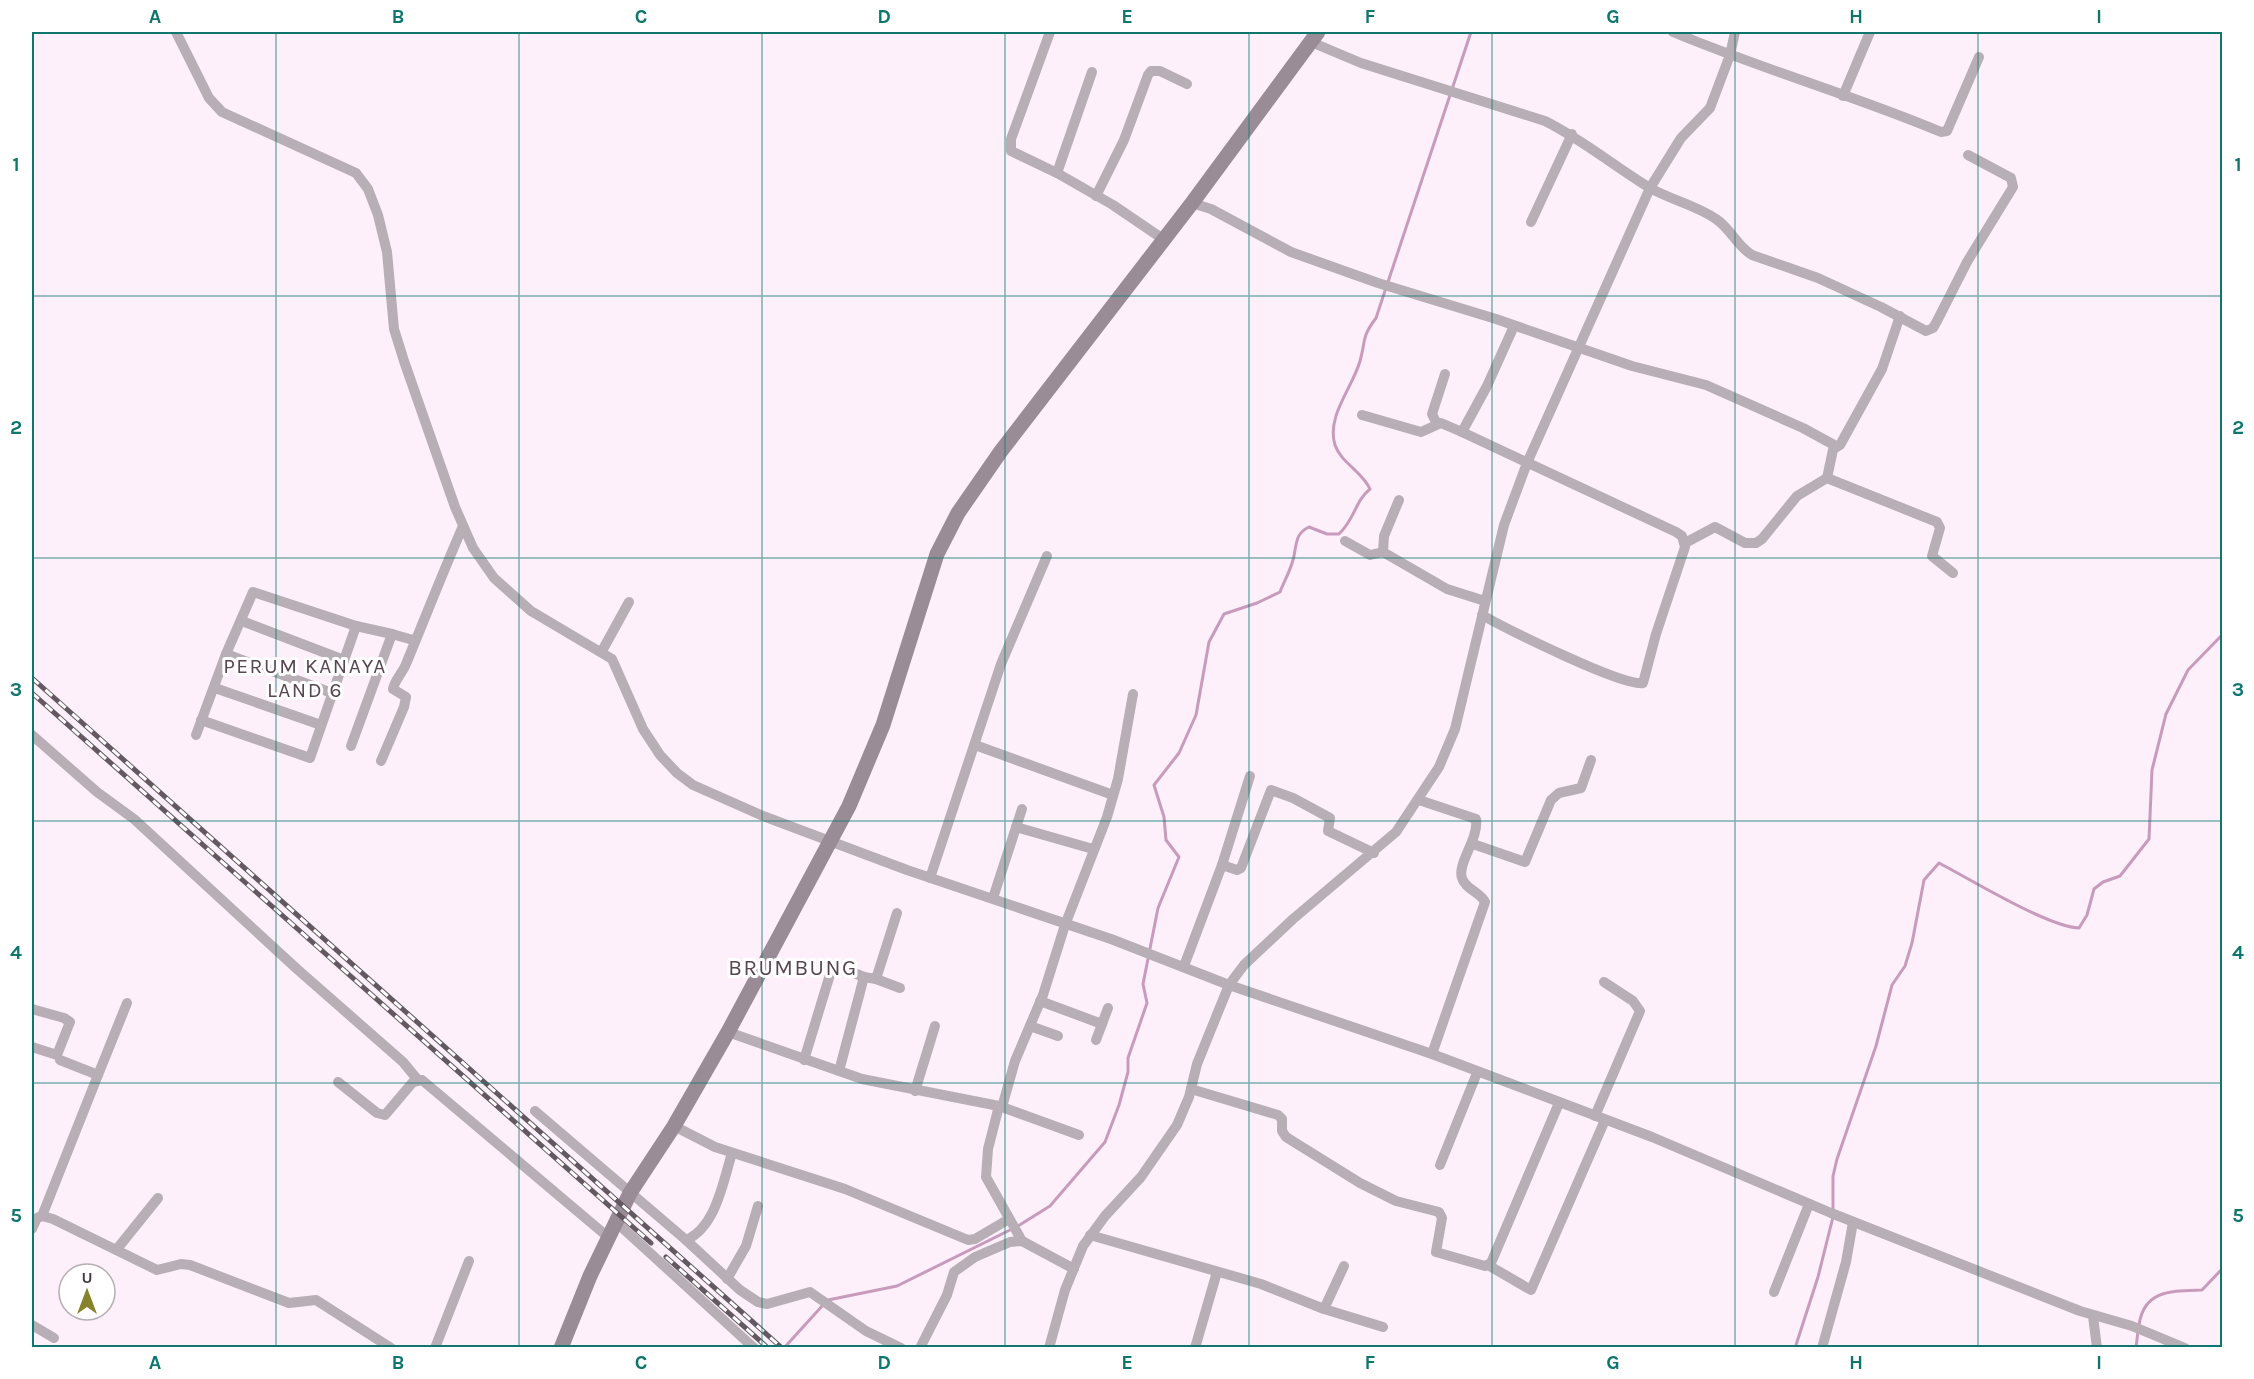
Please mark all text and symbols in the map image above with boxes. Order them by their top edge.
text: A [149,5,162,28]
text: B [392,5,404,28]
text: C [635,5,647,28]
text: D [877,5,891,28]
text: E [1121,5,1133,28]
text: F [1365,5,1376,28]
text: G [1606,5,1620,28]
text: H [1849,5,1863,28]
text: I [2096,5,2102,28]
text: 1 [12,153,20,176]
text: 1 [2234,153,2242,176]
text: 2 [10,416,22,439]
text: 2 [2232,416,2244,439]
district label: PERUM KANAYA LAND 6 [223,654,387,702]
text: 3 [10,678,22,701]
text: 3 [2232,678,2244,701]
text: 4 [10,941,22,964]
text: 4 [2232,941,2244,964]
district label: BRUMBUNG [728,955,858,981]
text: 5 [10,1204,22,1227]
text: 5 [2232,1204,2244,1227]
north arrow [57,1262,117,1322]
text: U [81,1268,93,1287]
text: A [149,1351,162,1374]
text: B [392,1351,404,1374]
text: C [635,1351,647,1374]
text: D [877,1351,891,1374]
text: E [1121,1351,1133,1374]
text: F [1365,1351,1376,1374]
text: G [1606,1351,1620,1374]
text: H [1849,1351,1863,1374]
text: I [2096,1351,2102,1374]

